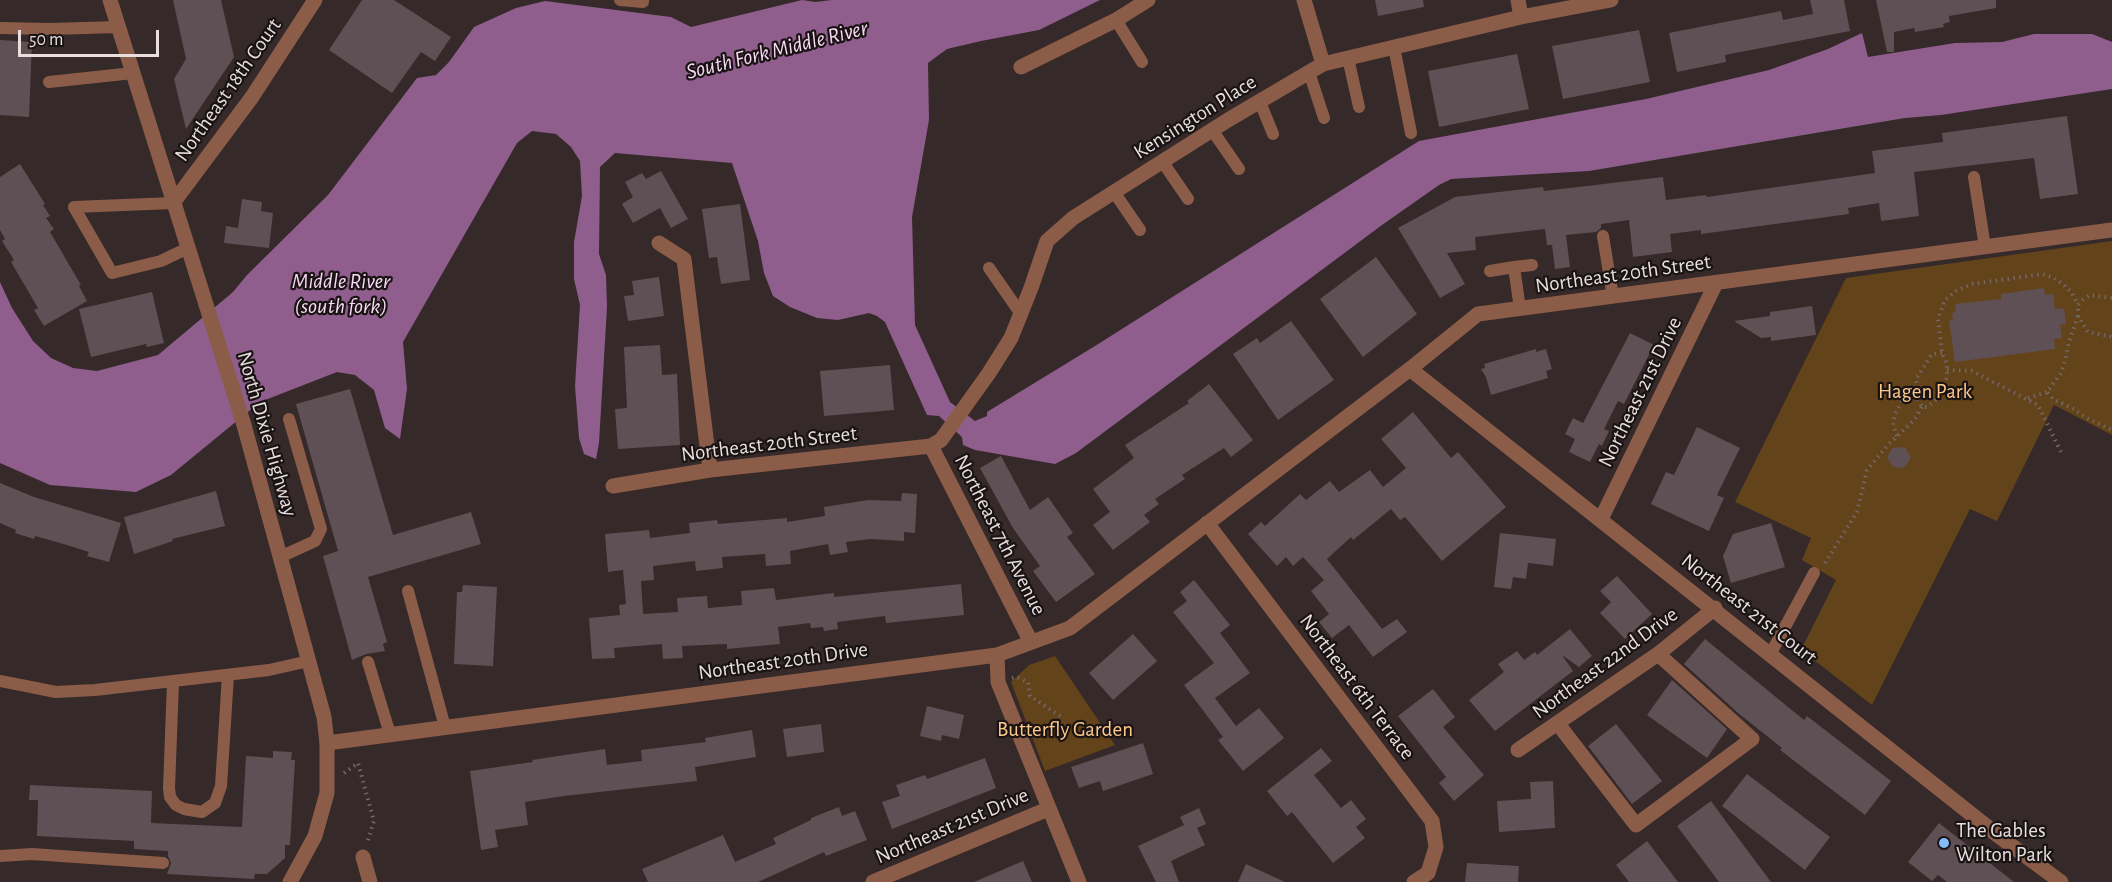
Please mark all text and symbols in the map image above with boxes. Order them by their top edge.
street label: Northeast 18th Court [169,14,287,166]
water label: South Fork Middle River [684,15,870,85]
scale bar [21,18,162,56]
text: 50 m [29,31,63,49]
street label: Kensington Place [1129,69,1261,165]
street label: Northeast 20th Street [1534,249,1712,299]
water label: Middle River (south fork) [292,268,390,320]
street label: Northeast 21st Drive [1593,313,1687,471]
street label: North Dixie Highway [231,349,303,519]
park label: Hagen Park [1878,379,1972,405]
street label: Northeast 20th Street [680,421,858,467]
street label: Northeast 7th Avenue [949,451,1051,619]
street label: Northeast 21st Court [1676,548,1822,670]
street label: Northeast 22nd Drive [1527,602,1683,724]
street label: Northeast 6th Terrace [1294,609,1420,765]
street label: Northeast 20th Drive [697,637,869,685]
park label: Butterfly Garden [997,717,1133,743]
street label: Northeast 21st Drive [872,782,1032,870]
place label: The Gables Wilton Park [1956,818,2052,868]
marker: The Gables Wilton Park [1937,836,1951,850]

